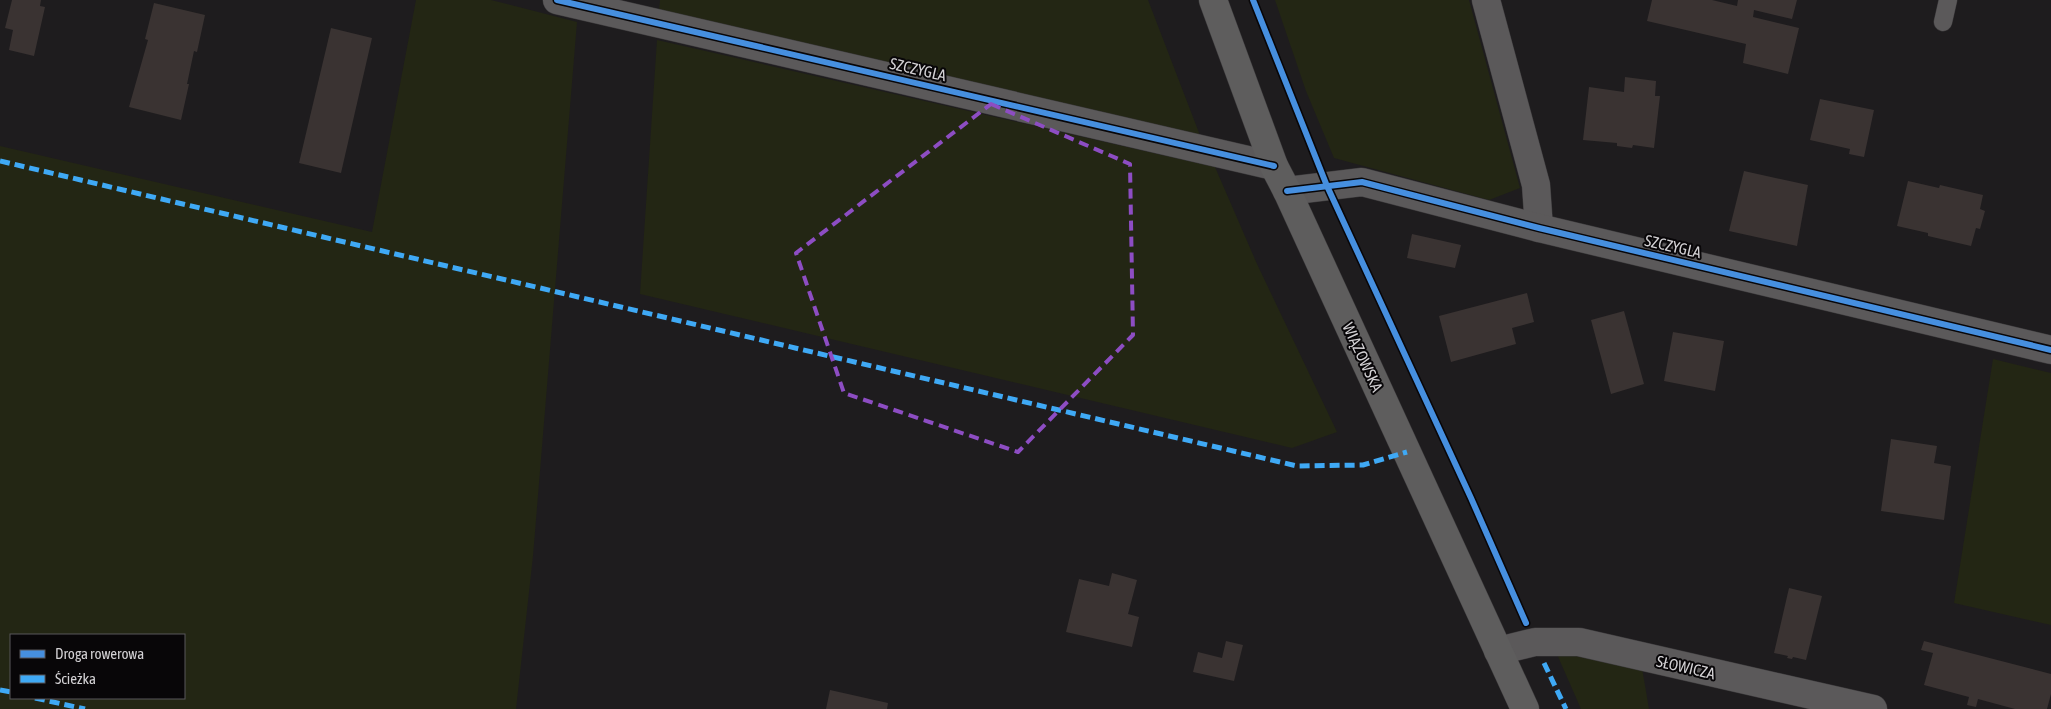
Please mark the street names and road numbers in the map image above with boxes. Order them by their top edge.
street label: SZCZYGLA [888,54,948,84]
street label: SZCZYGLA [1643,231,1703,261]
street label: WIĄZOWSKA [1338,320,1387,395]
street label: SŁOWICZA [1655,652,1717,683]

